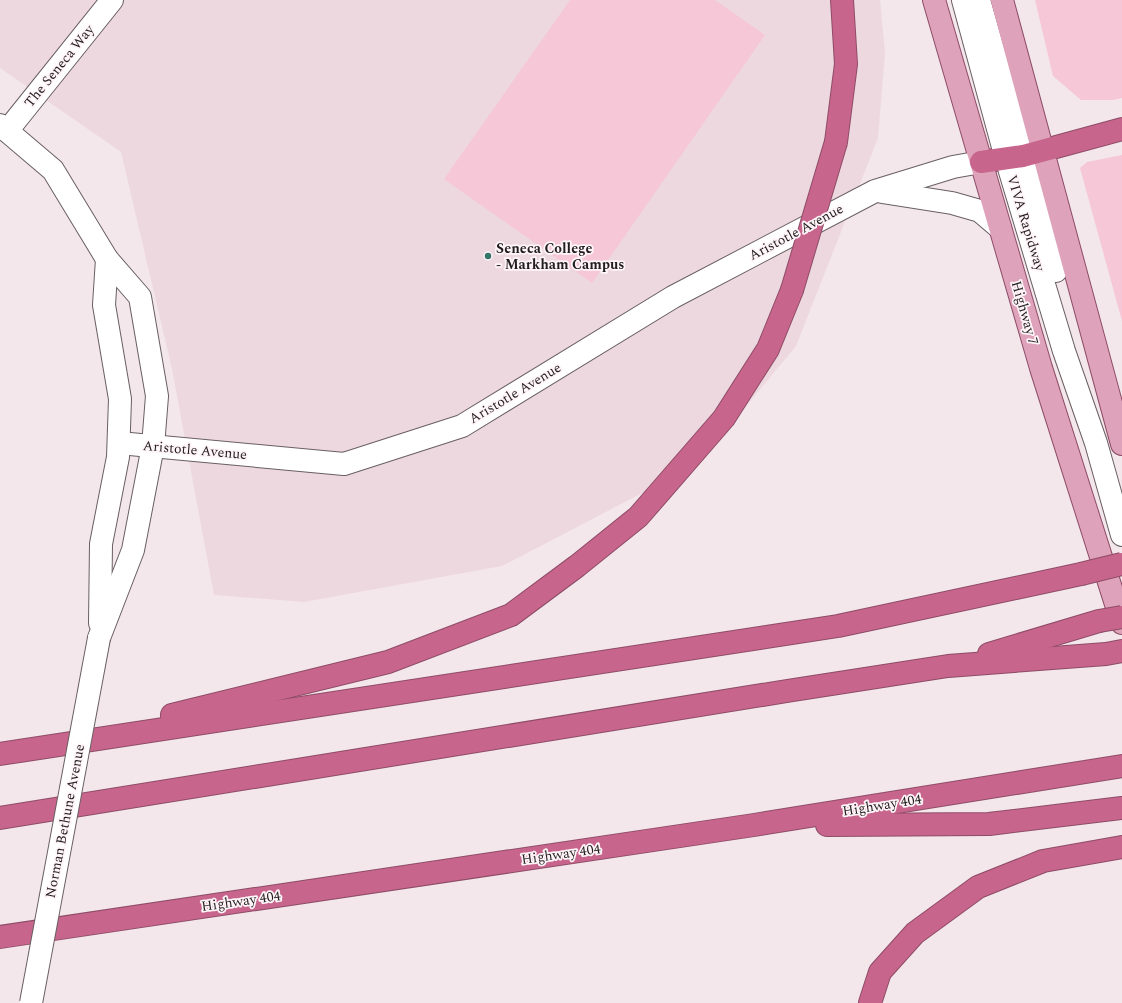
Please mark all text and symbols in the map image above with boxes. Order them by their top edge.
street label: The Seneca Way [19,19,100,112]
street label: VIVA Rapidway [1001,172,1051,275]
street label: Aristotle Avenue [745,198,847,266]
place label: Seneca College - Markham Campus [496,238,625,275]
marker: Seneca College - Markham Campus [483,251,493,261]
street label: Highway 7 [1006,278,1044,348]
street label: Aristotle Avenue [465,357,565,429]
street label: Aristotle Avenue [142,435,248,465]
street label: Norman Bethune Avenue [40,742,90,900]
street label: Highway 404 [841,788,923,822]
street label: Highway 404 [520,838,602,870]
street label: Highway 404 [200,885,282,917]

